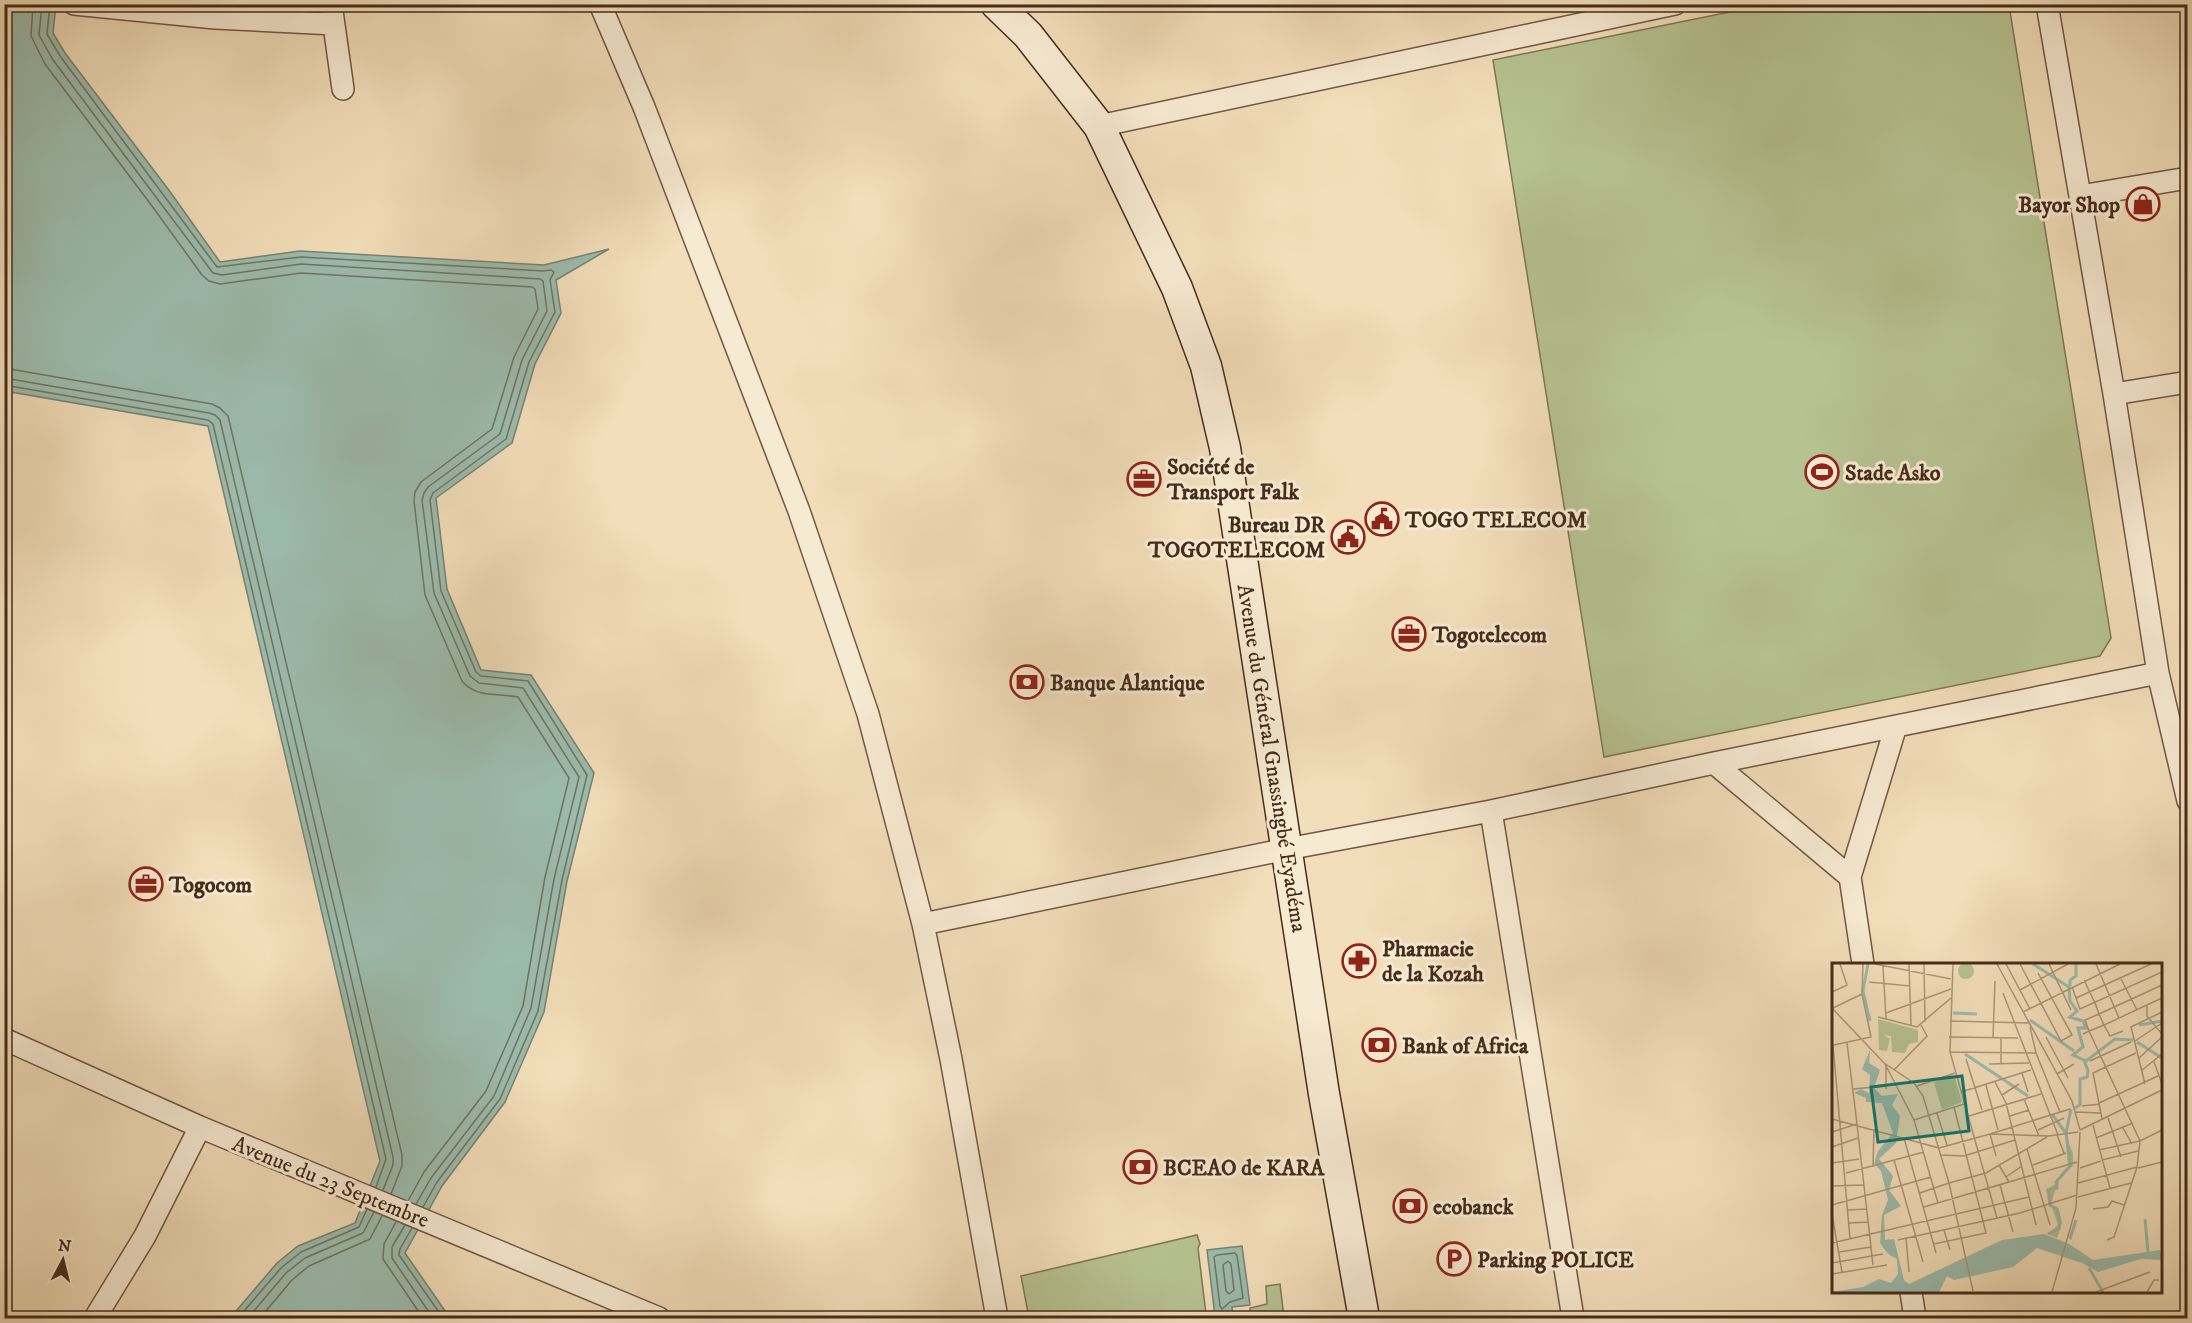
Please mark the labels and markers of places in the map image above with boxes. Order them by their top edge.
shop icon: Bayor Shop [2125,186,2161,222]
place label: Bayor Shop [2018,192,2120,219]
place label: Société de Transport Falk [1166,454,1300,506]
sports icon: Stade Asko [1804,454,1840,490]
place label: Stade Asko [1845,460,1941,487]
office icon: Société de Transport Falk [1126,461,1162,497]
public building icon: TOGO TELECOM [1364,501,1400,537]
place label: TOGO TELECOM [1404,507,1587,534]
place label: Bureau DR TOGOTELECOM [1147,512,1325,564]
public building icon: Bureau DR TOGOTELECOM [1330,519,1366,555]
office icon: Togotelecom [1391,616,1427,652]
place label: Togotelecom [1431,622,1547,649]
bank icon: Banque Alantique [1009,664,1045,700]
place label: Banque Alantique [1050,670,1205,697]
office icon: Togocom [128,866,164,902]
place label: Togocom [168,872,253,899]
place label: Pharmacie de la Kozah [1382,936,1484,988]
pharmacy icon: Pharmacie de la Kozah [1341,943,1377,979]
bank icon: Bank of Africa [1361,1027,1397,1063]
place label: Bank of Africa [1402,1033,1529,1060]
bank icon: BCEAO de KARA [1122,1149,1158,1185]
place label: BCEAO de KARA [1163,1155,1325,1182]
bank icon: ecobanck [1392,1188,1428,1224]
place label: ecobanck [1433,1194,1515,1221]
parking icon: Parking POLICE [1436,1241,1472,1277]
place label: Parking POLICE [1477,1247,1634,1274]

